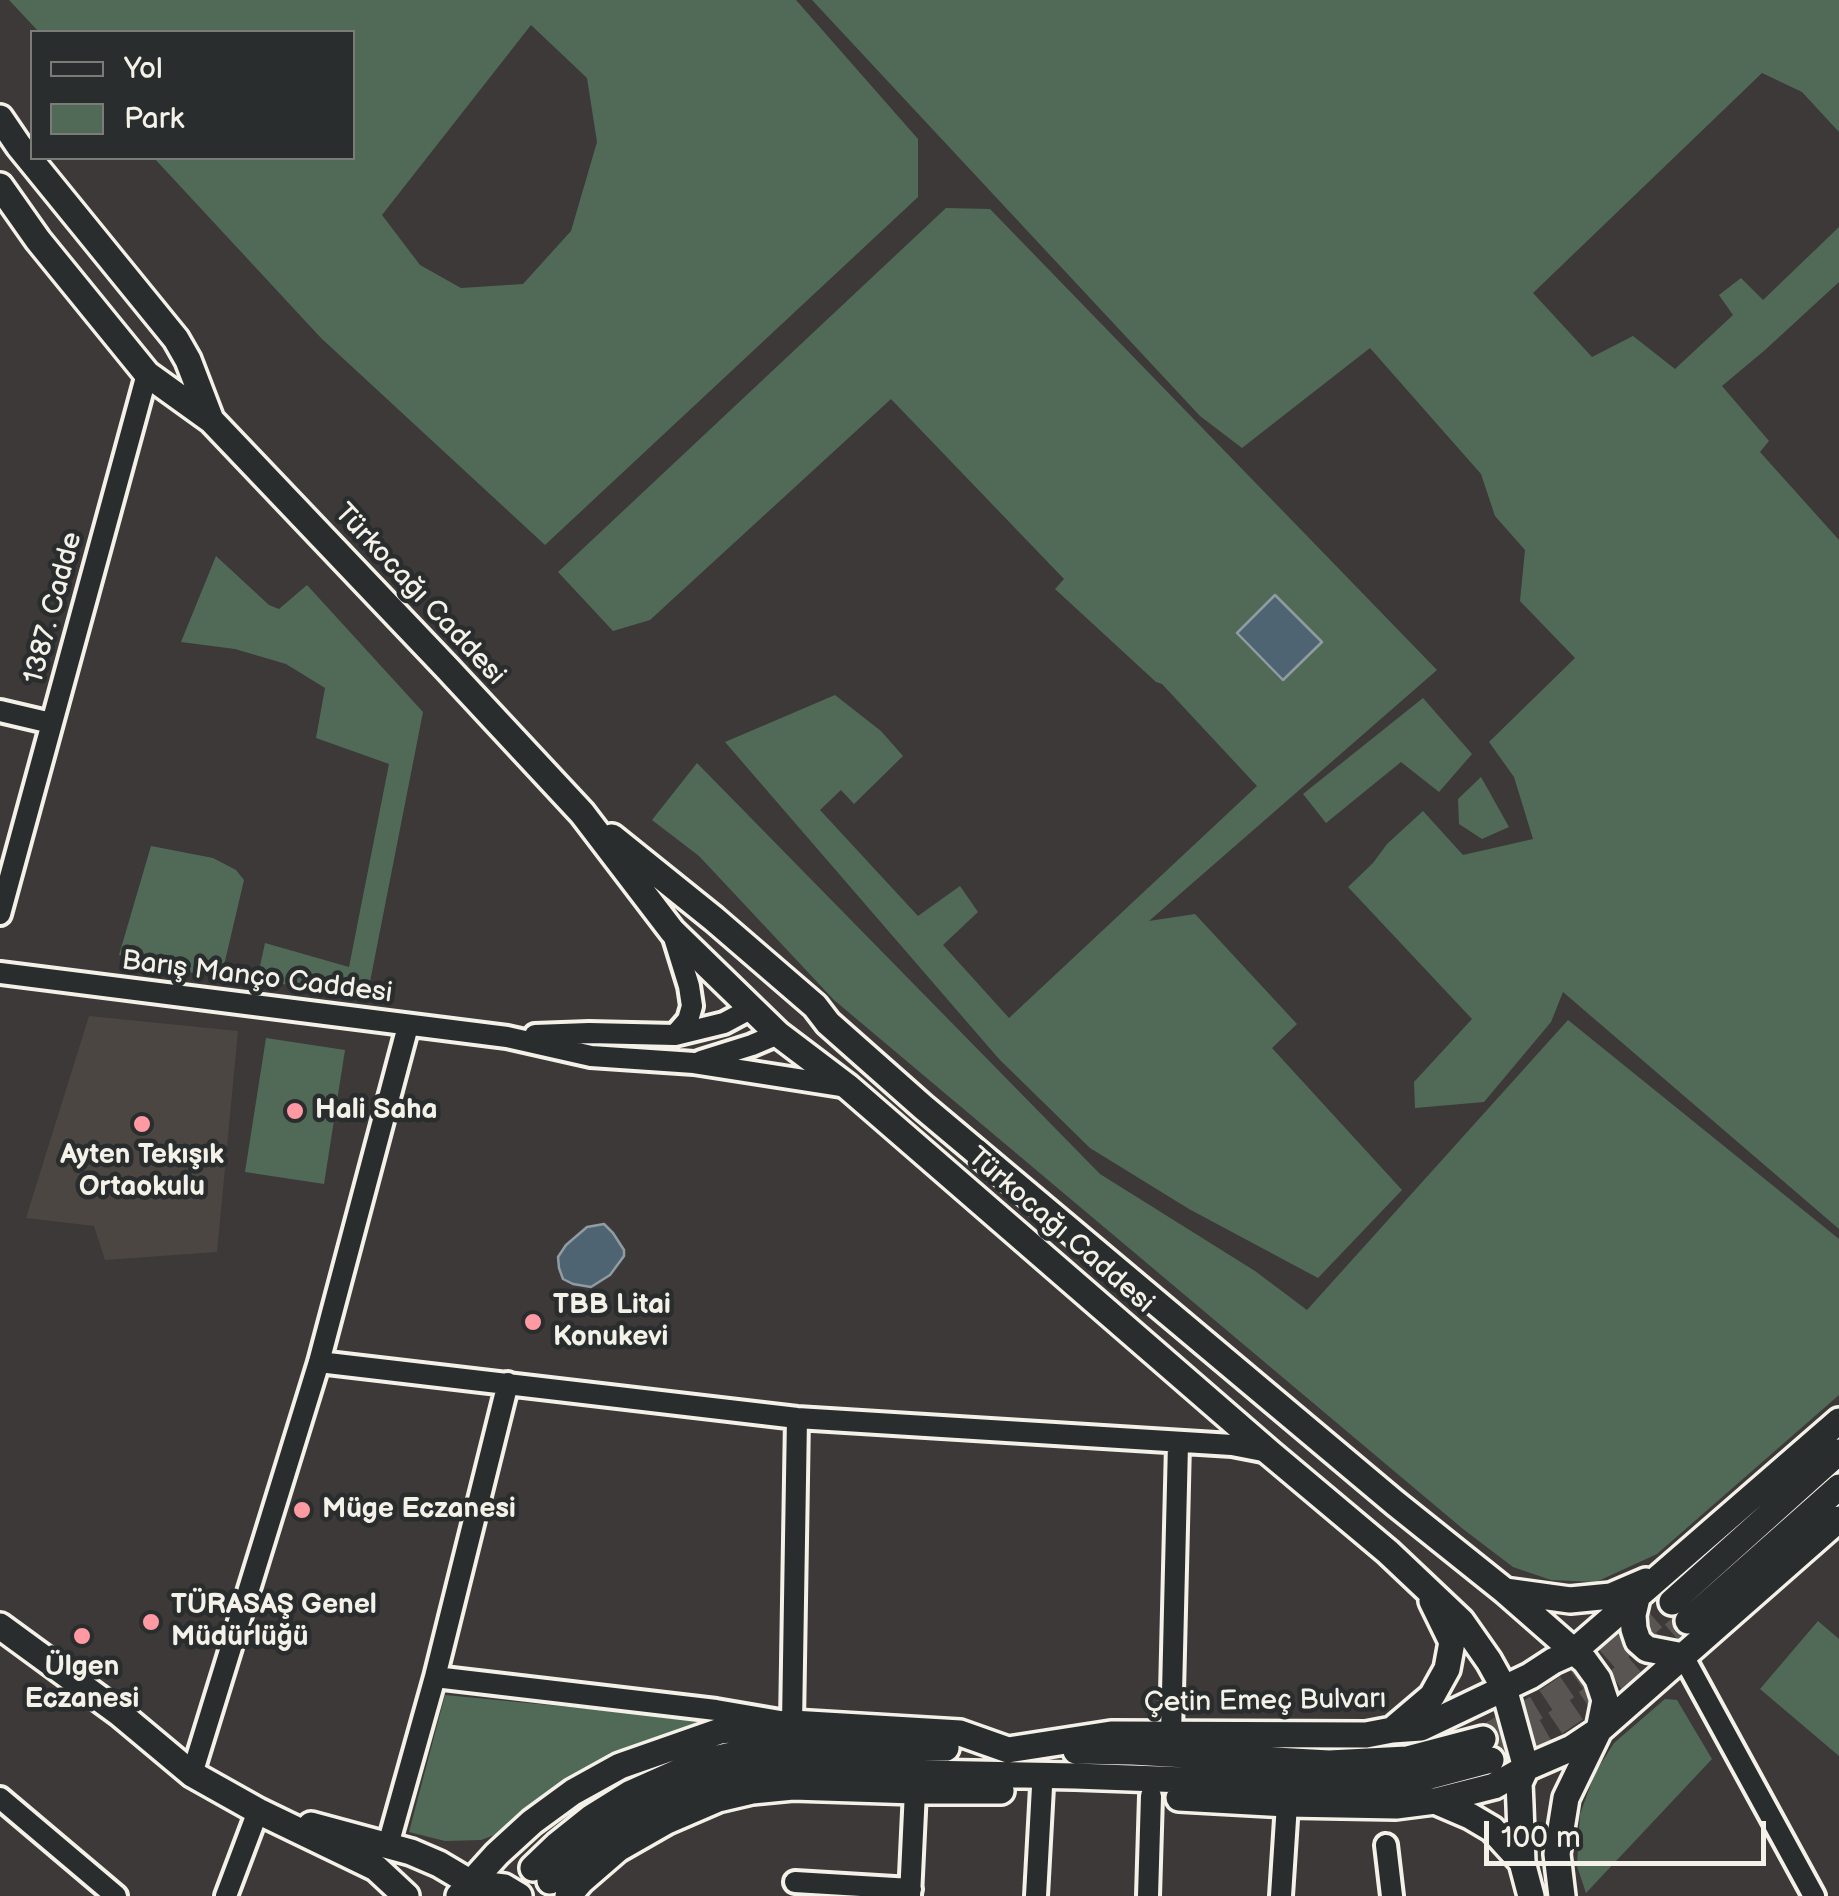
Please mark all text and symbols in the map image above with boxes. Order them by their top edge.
legend [30,30,355,160]
text: Yol [124,51,163,87]
text: Park [124,101,184,137]
street label: Türkocağı Caddesi [326,497,512,693]
street label: 1387. Cadde [18,529,90,687]
street label: Barış Manço Caddesi [120,945,394,1011]
place label: Hali Saha [315,1094,438,1128]
marker: Hali Saha [284,1100,306,1122]
marker: Ayten Tekışık Ortaokulu [131,1113,153,1135]
place label: Ayten Tekışık Ortaokulu [60,1139,224,1205]
street label: Türkocağı Caddesi [960,1141,1160,1321]
place label: TBB Litai Konukevi [553,1289,671,1355]
marker: TBB Litai Konukevi [522,1311,544,1333]
place label: Müge Eczanesi [322,1493,516,1527]
marker: Müge Eczanesi [291,1499,313,1521]
place label: TÜRASAŞ Genel Müdürlüğü [171,1589,377,1655]
marker: TÜRASAŞ Genel Müdürlüğü [140,1611,162,1633]
marker: Ülgen Eczanesi [71,1625,93,1647]
place label: Ülgen Eczanesi [25,1651,139,1717]
street label: Çetin Emeç Bulvarı [1144,1683,1386,1721]
scale bar [1489,1801,1772,1863]
text: 100 m [1501,1820,1581,1856]

